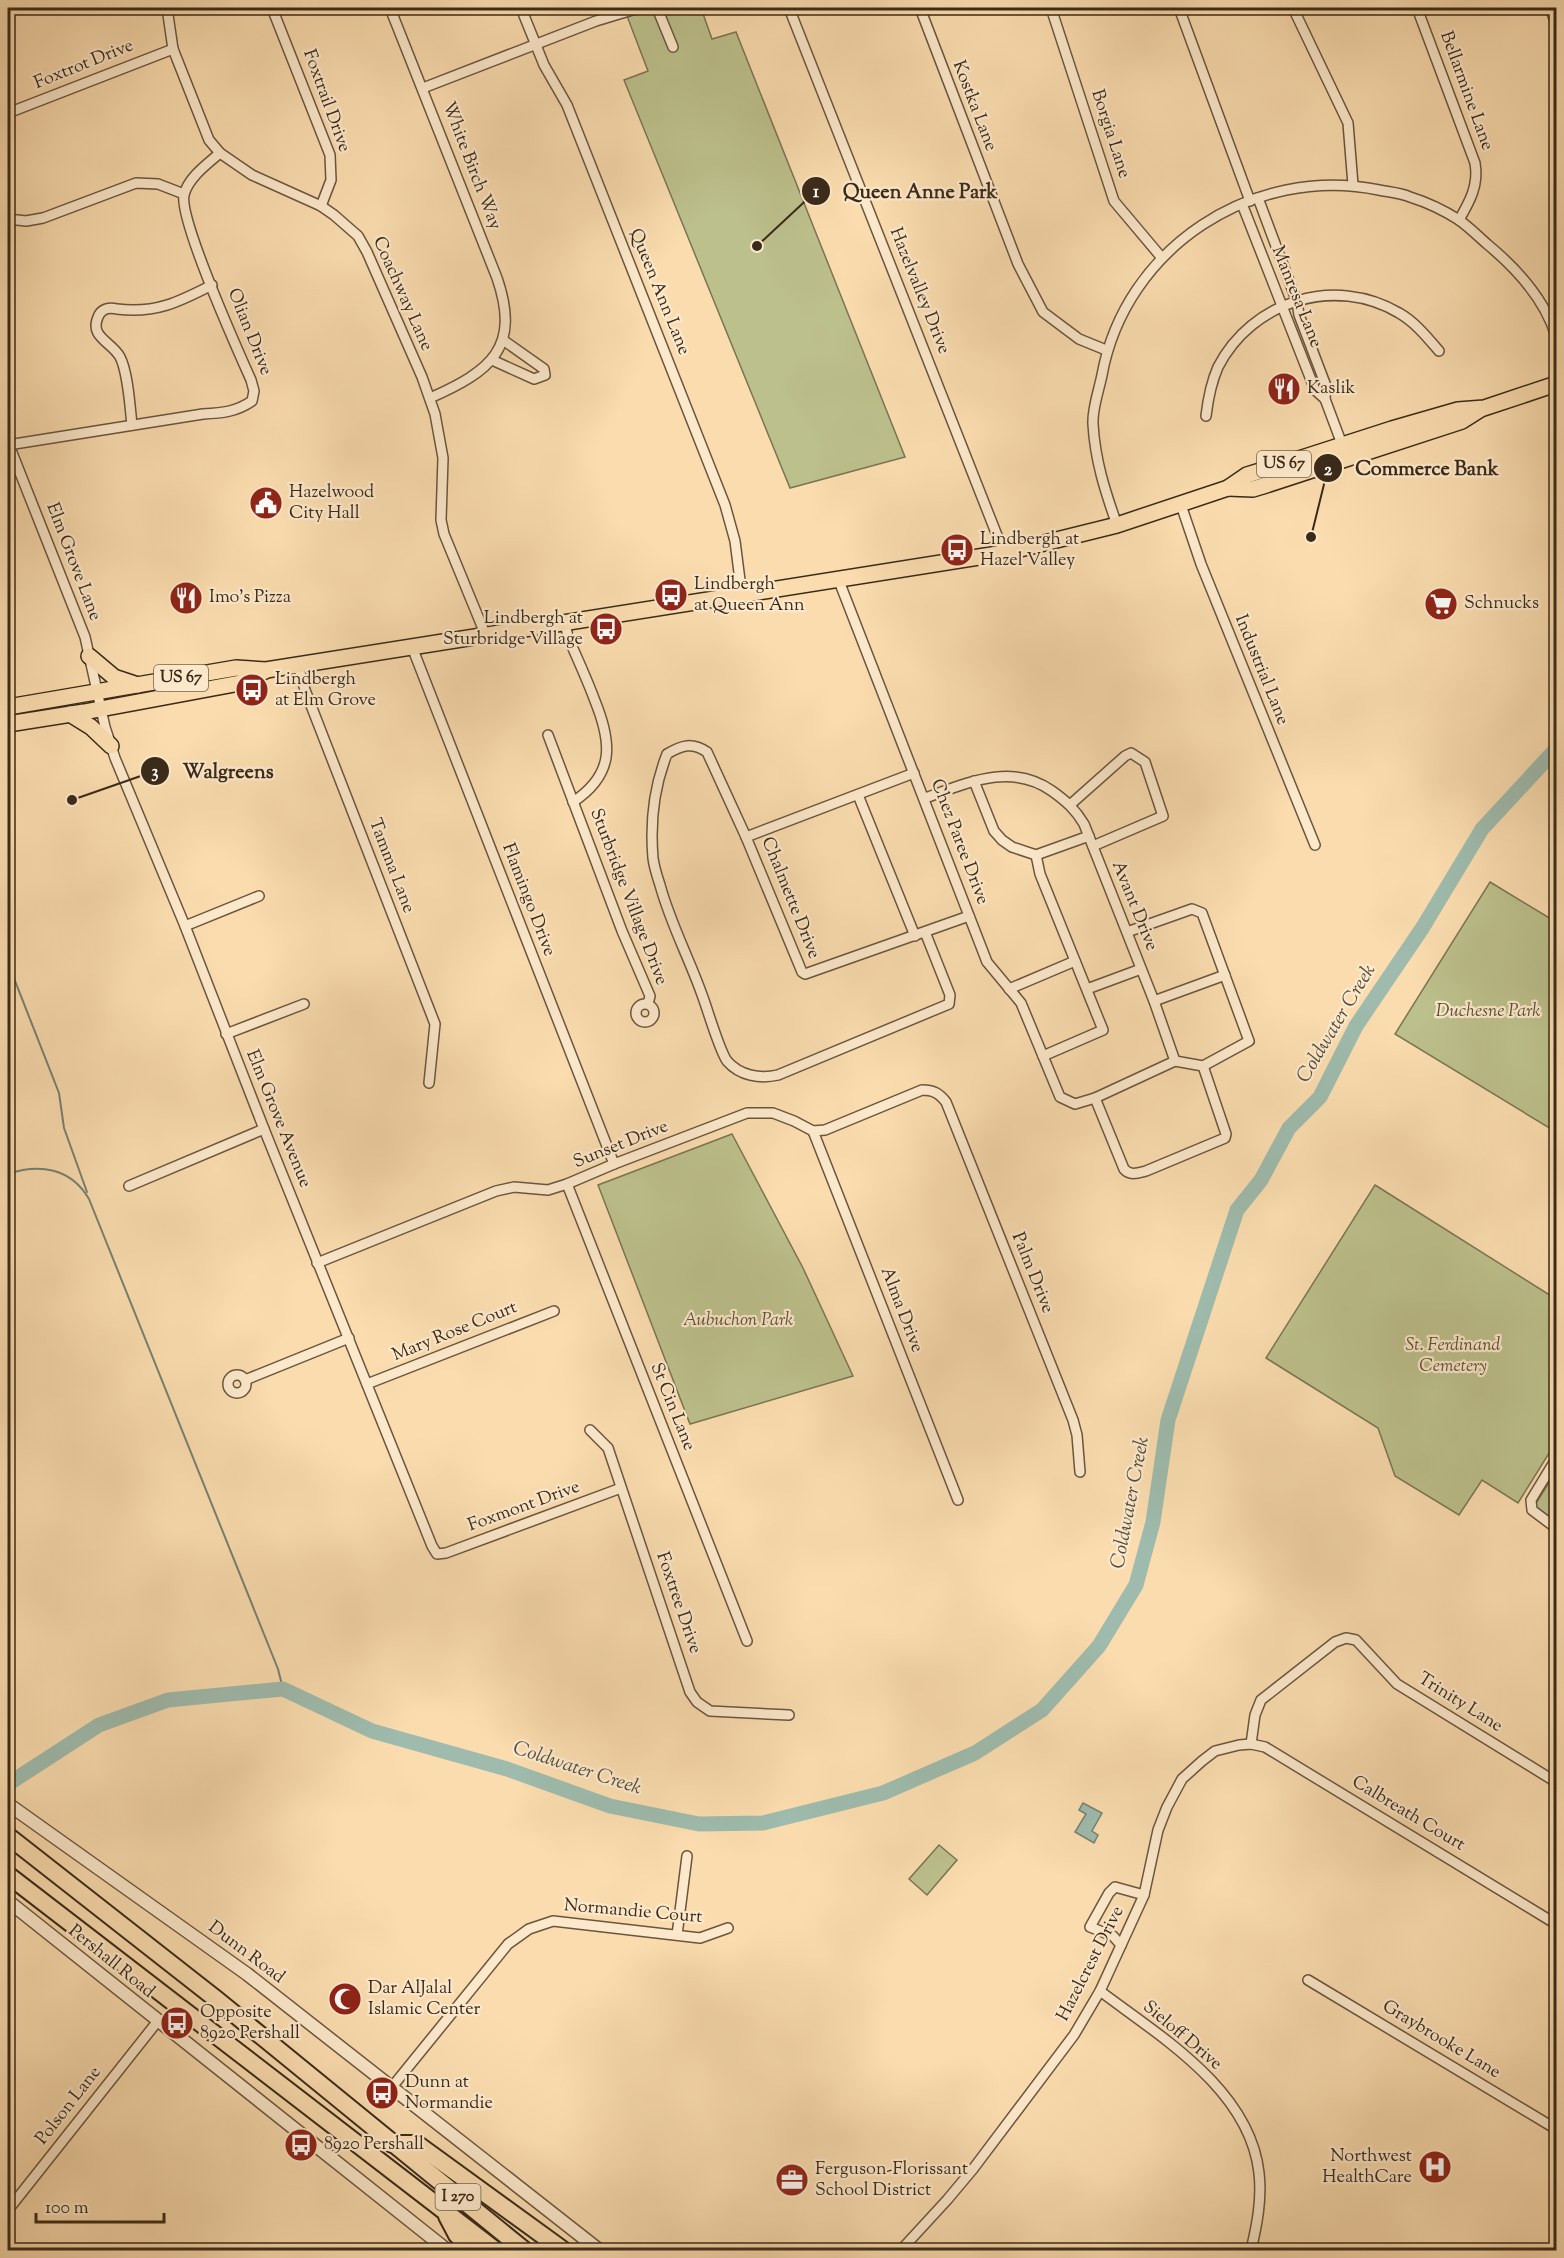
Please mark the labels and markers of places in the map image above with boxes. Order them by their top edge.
callout: Queen Anne Park [801,172,1010,210]
restaurant icon: Kaslik [1266,371,1302,407]
place label: Kaslik [1307,376,1356,402]
callout: Commerce Bank [1313,449,1510,487]
place label: Hazelwood City Hall [289,480,374,527]
public building icon: Hazelwood City Hall [248,485,284,521]
place label: Lindbergh at Hazel Valley [980,527,1079,574]
bus stop icon: Lindbergh at Hazel Valley [939,532,975,568]
place label: Lindbergh at Queen Ann [694,572,805,619]
bus stop icon: Lindbergh at Queen Ann [653,577,689,613]
restaurant icon: Imo's Pizza [168,580,204,616]
place label: Imo's Pizza [209,585,291,611]
supermarket icon: Schnucks [1423,586,1459,622]
place label: Schnucks [1464,591,1539,617]
place label: Lindbergh at Sturbridge Village [443,606,583,653]
bus stop icon: Lindbergh at Sturbridge Village [588,611,624,647]
place label: Lindbergh at Elm Grove [275,667,376,714]
bus stop icon: Lindbergh at Elm Grove [234,672,270,708]
callout: Walgreens [140,752,285,790]
place label: Dar AlJalal Islamic Center [368,1976,481,2023]
mosque icon: Dar AlJalal Islamic Center [327,1981,363,2017]
place label: Opposite 8920 Pershall [200,2000,300,2047]
bus stop icon: Opposite 8920 Pershall [159,2005,195,2041]
place label: Dunn at Normandie [405,2070,493,2117]
bus stop icon: Dunn at Normandie [364,2075,400,2111]
bus stop icon: 8920 Pershall [283,2127,319,2163]
place label: 8920 Pershall [324,2132,424,2158]
place label: Northwest HealthCare [1322,2144,1412,2191]
hospital icon: Northwest HealthCare [1417,2149,1453,2185]
place label: Ferguson-Florissant School District [815,2157,968,2204]
office icon: Ferguson-Florissant School District [774,2162,810,2198]

